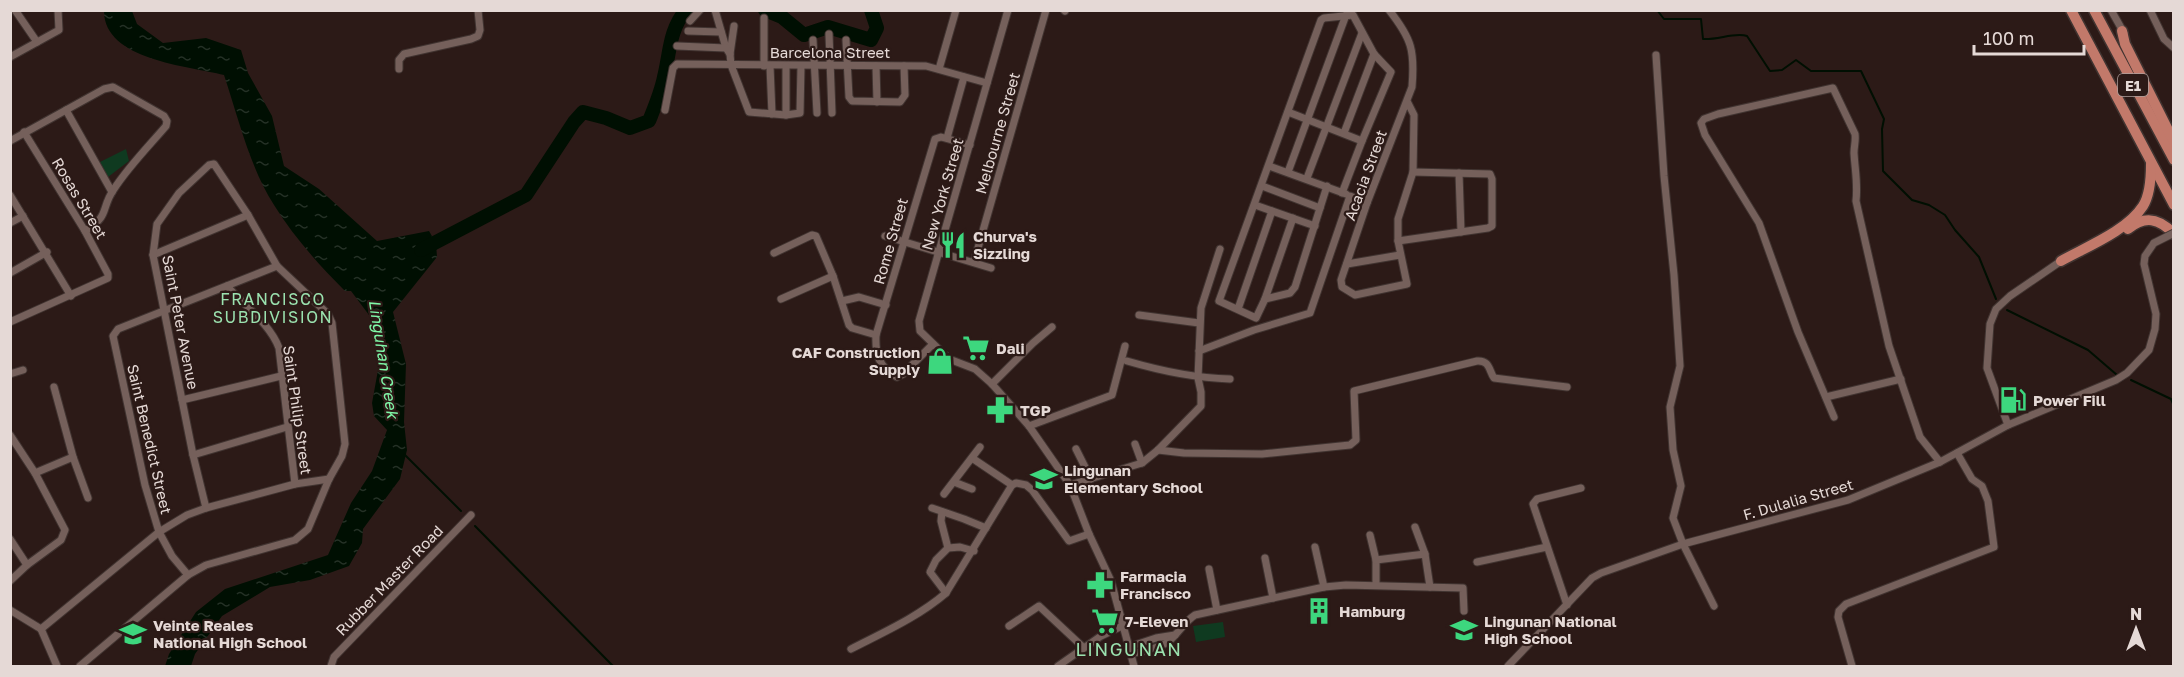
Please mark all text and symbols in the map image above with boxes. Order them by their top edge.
scale bar [1974,18,2084,56]
text: 100 m [1983,27,2034,49]
street label: Barcelona Street [770,43,890,61]
street label: Melbourne Street [971,70,1023,196]
road number: E1 [2118,74,2148,96]
street label: Acacia Street [1340,127,1390,223]
street label: New York Street [917,136,967,252]
street label: Rosas Street [49,154,111,242]
street label: Rome Street [869,196,911,286]
place label: Churva's Sizzling [973,227,1037,262]
restaurant icon: Churva's Sizzling [938,230,968,260]
street label: Saint Peter Avenue [159,253,203,391]
district label: FRANCISCO SUBDIVISION [213,289,333,327]
water label: Linguhan Creek [365,298,404,422]
supermarket icon: Dali [961,333,991,363]
place label: Dali [996,339,1025,357]
place label: CAF Construction Supply [792,343,920,378]
street label: Saint Philip Street [280,344,316,476]
shop icon: CAF Construction Supply [925,346,955,376]
street label: Saint Benedict Street [124,362,176,516]
fuel station icon: Power Fill [1998,385,2028,415]
place label: Power Fill [2033,391,2106,409]
pharmacy icon: TGP [985,395,1015,425]
place label: TGP [1020,401,1051,419]
place label: Lingunan Elementary School [1064,461,1203,496]
school or university icon: Lingunan Elementary School [1029,464,1059,494]
street label: F. Dulalia Street [1741,475,1855,523]
street label: Rubber Master Road [332,521,446,639]
place label: Farmacia Francisco [1120,567,1191,602]
pharmacy icon: Farmacia Francisco [1085,570,1115,600]
building icon: Hamburg [1304,596,1334,626]
north arrow [2106,599,2166,659]
place label: Hamburg [1339,602,1405,620]
text: N [2130,604,2142,624]
supermarket icon: 7-Eleven [1090,606,1120,636]
place label: 7-Eleven [1125,612,1188,630]
place label: Lingunan National High School [1484,612,1617,647]
school or university icon: Lingunan National High School [1449,615,1479,645]
place label: Veinte Reales National High School [153,616,307,651]
school or university icon: Veinte Reales National High School [118,619,148,649]
district label: LINGUNAN [1076,638,1182,660]

